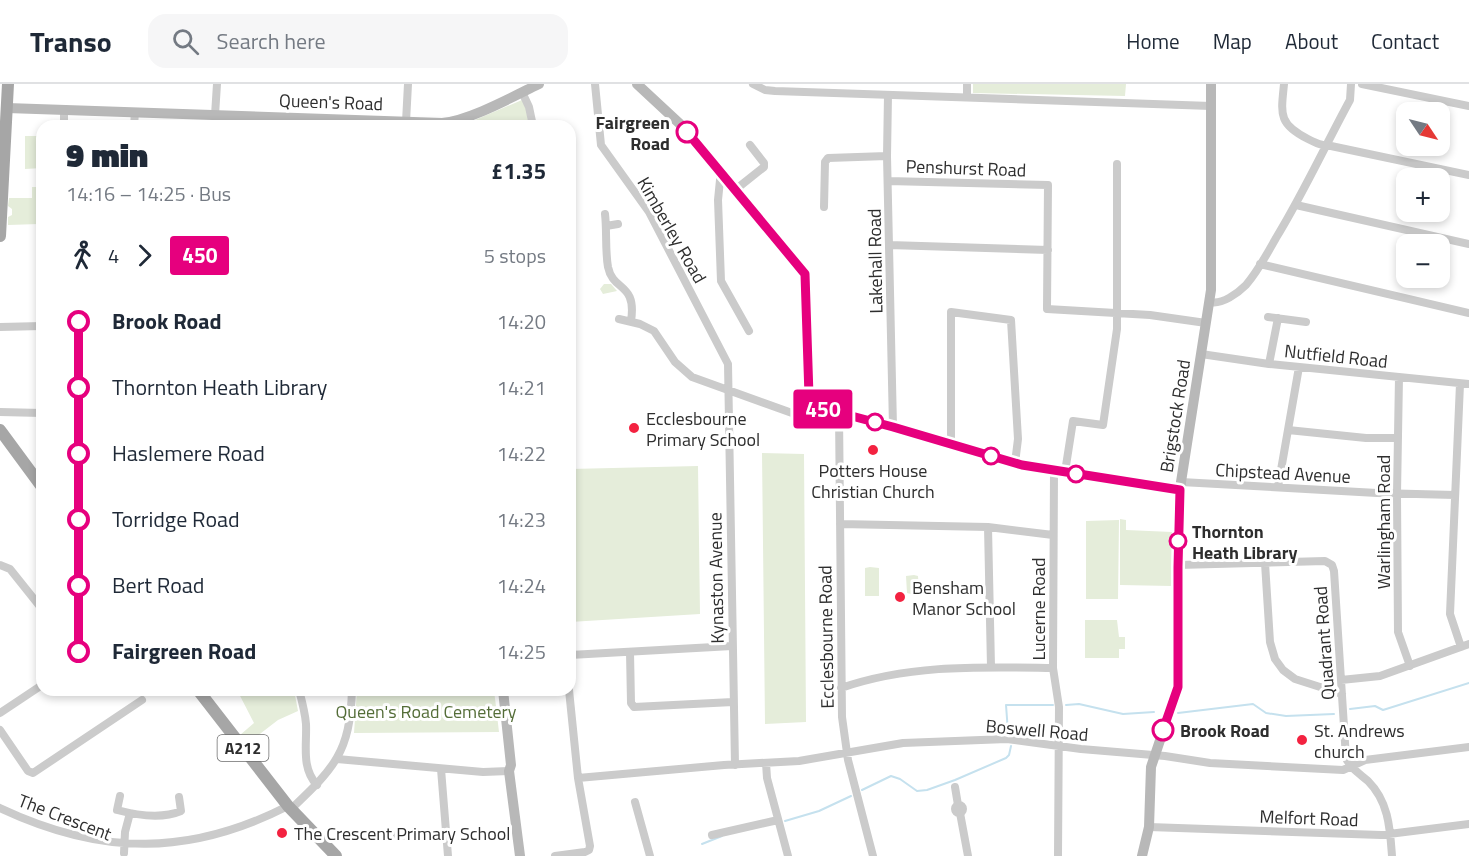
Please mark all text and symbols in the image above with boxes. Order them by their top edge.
search box [148,14,568,68]
text: Transo [30,20,112,63]
text: Search here [217,24,326,58]
icon: search [169,25,202,58]
text: Home [1126,25,1180,57]
text: Map [1213,25,1252,57]
text: About [1285,25,1338,57]
text: Contact [1371,25,1439,57]
street label: Queen's Road [279,87,383,117]
north arrow [1396,102,1450,156]
map controls [1396,102,1450,288]
place label: Fairgreen Road [596,109,670,157]
marker: Fairgreen Road [676,121,698,143]
text: 9 min [66,130,148,180]
street label: Penshurst Road [905,152,1027,184]
text: £1.35 [491,154,546,188]
button: + [1396,168,1450,222]
street label: Kimberley Road [631,172,713,288]
text: 14:16 – 14:25 · Bus [66,178,231,209]
street label: Lakehall Road [861,208,889,314]
button: − [1396,234,1450,288]
icon: walk [66,239,99,272]
icon: forward [128,239,161,272]
text: 450 [182,239,217,271]
text: 4 [108,240,119,271]
text: 5 stops [484,240,546,271]
text: Brook Road [112,304,222,338]
text: 14:20 [497,306,546,337]
street label: Nutfield Road [1283,337,1389,375]
street label: Brigstock Road [1153,358,1197,474]
text: Thornton Heath Library [112,370,327,404]
text: 14:21 [497,372,546,403]
line badge: 450 [788,390,858,428]
text: 450 [805,393,841,425]
place label: Ecclesbourne Primary School [646,405,760,453]
unlabelled marker [866,413,884,431]
marker: Ecclesbourne Primary School [627,421,641,435]
text: Haslemere Road [112,436,265,470]
text: 14:22 [497,438,546,469]
marker: Potters House Christian Church [866,443,880,457]
unlabelled marker [982,447,1000,465]
street label: Warlingham Road [1370,455,1397,589]
street label: Chipstead Avenue [1215,456,1351,490]
place label: Potters House Christian Church [811,457,935,505]
unlabelled marker [1067,465,1085,483]
text: Torridge Road [112,502,240,536]
text: 14:23 [497,504,546,535]
street label: Kynaston Avenue [701,512,731,644]
place label: Thornton Heath Library [1192,518,1297,566]
marker: Thornton Heath Library [1169,532,1187,550]
street label: Lucerne Road [1025,558,1052,660]
street label: Ecclesbourne Road [811,565,841,709]
text: Bert Road [112,568,204,602]
text: 14:24 [497,570,546,601]
place label: Bensham Manor School [912,574,1016,622]
street label: Quadrant Road [1307,585,1341,701]
marker: Bensham Manor School [893,590,907,604]
text: Fairgreen Road [112,634,256,668]
text: 14:25 [497,636,546,667]
park label: Queen's Road Cemetery [335,698,517,725]
street label: Boswell Road [985,712,1089,748]
place label: Brook Road [1180,717,1270,744]
place label: St. Andrews church [1314,717,1405,765]
marker: Brook Road [1152,719,1174,741]
marker: St. Andrews church [1295,733,1309,747]
road number: A212 [218,735,268,761]
street label: The Crescent [14,787,116,847]
street label: Melfort Road [1259,803,1359,833]
place label: The Crescent Primary School [294,820,510,847]
marker: The Crescent Primary School [275,826,289,840]

